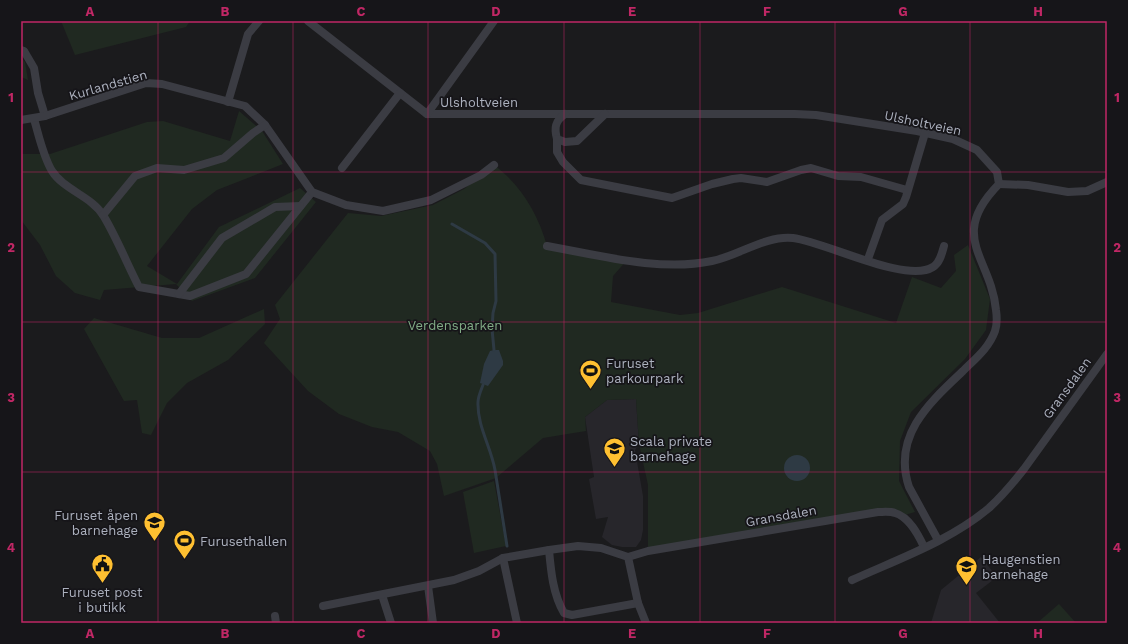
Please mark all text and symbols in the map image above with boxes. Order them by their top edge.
text: A [86,4,95,19]
text: B [221,4,230,19]
text: C [357,4,366,19]
text: D [491,4,501,19]
text: E [628,4,636,19]
text: F [763,4,771,19]
text: G [898,4,908,19]
text: H [1033,4,1043,19]
street label: Kurlandstien [67,67,149,103]
text: 1 [8,90,14,105]
text: 1 [1114,90,1120,105]
street label: Ulsholtveien [440,95,518,110]
street label: Ulsholtveien [883,108,963,138]
text: 2 [7,240,15,255]
text: 2 [1113,240,1121,255]
park label: Verdensparken [408,318,502,333]
street label: Gransdalen [1040,355,1094,421]
place label: Furuset parkourpark [606,356,684,386]
sports icon: Furuset parkourpark [577,357,603,390]
text: 3 [7,390,15,405]
text: 3 [1113,390,1121,405]
place label: Scala private barnehage [630,434,712,464]
school or university icon: Scala private barnehage [602,435,628,468]
street label: Gransdalen [744,502,818,530]
place label: Furuset åpen barnehage [54,508,138,538]
school or university icon: Furuset åpen barnehage [141,509,167,542]
sports icon: Furusethallen [171,528,197,561]
place label: Furusethallen [200,534,287,549]
text: 4 [7,540,16,555]
text: 4 [1113,540,1122,555]
public building icon: Furuset post i butikk [89,551,115,584]
place label: Haugenstien barnehage [982,552,1061,582]
school or university icon: Haugenstien barnehage [953,553,979,586]
place label: Furuset post i butikk [61,585,143,615]
text: A [86,626,95,641]
text: B [221,626,230,641]
text: C [357,626,366,641]
text: D [491,626,501,641]
text: E [628,626,636,641]
text: F [763,626,771,641]
text: G [898,626,908,641]
text: H [1033,626,1043,641]

